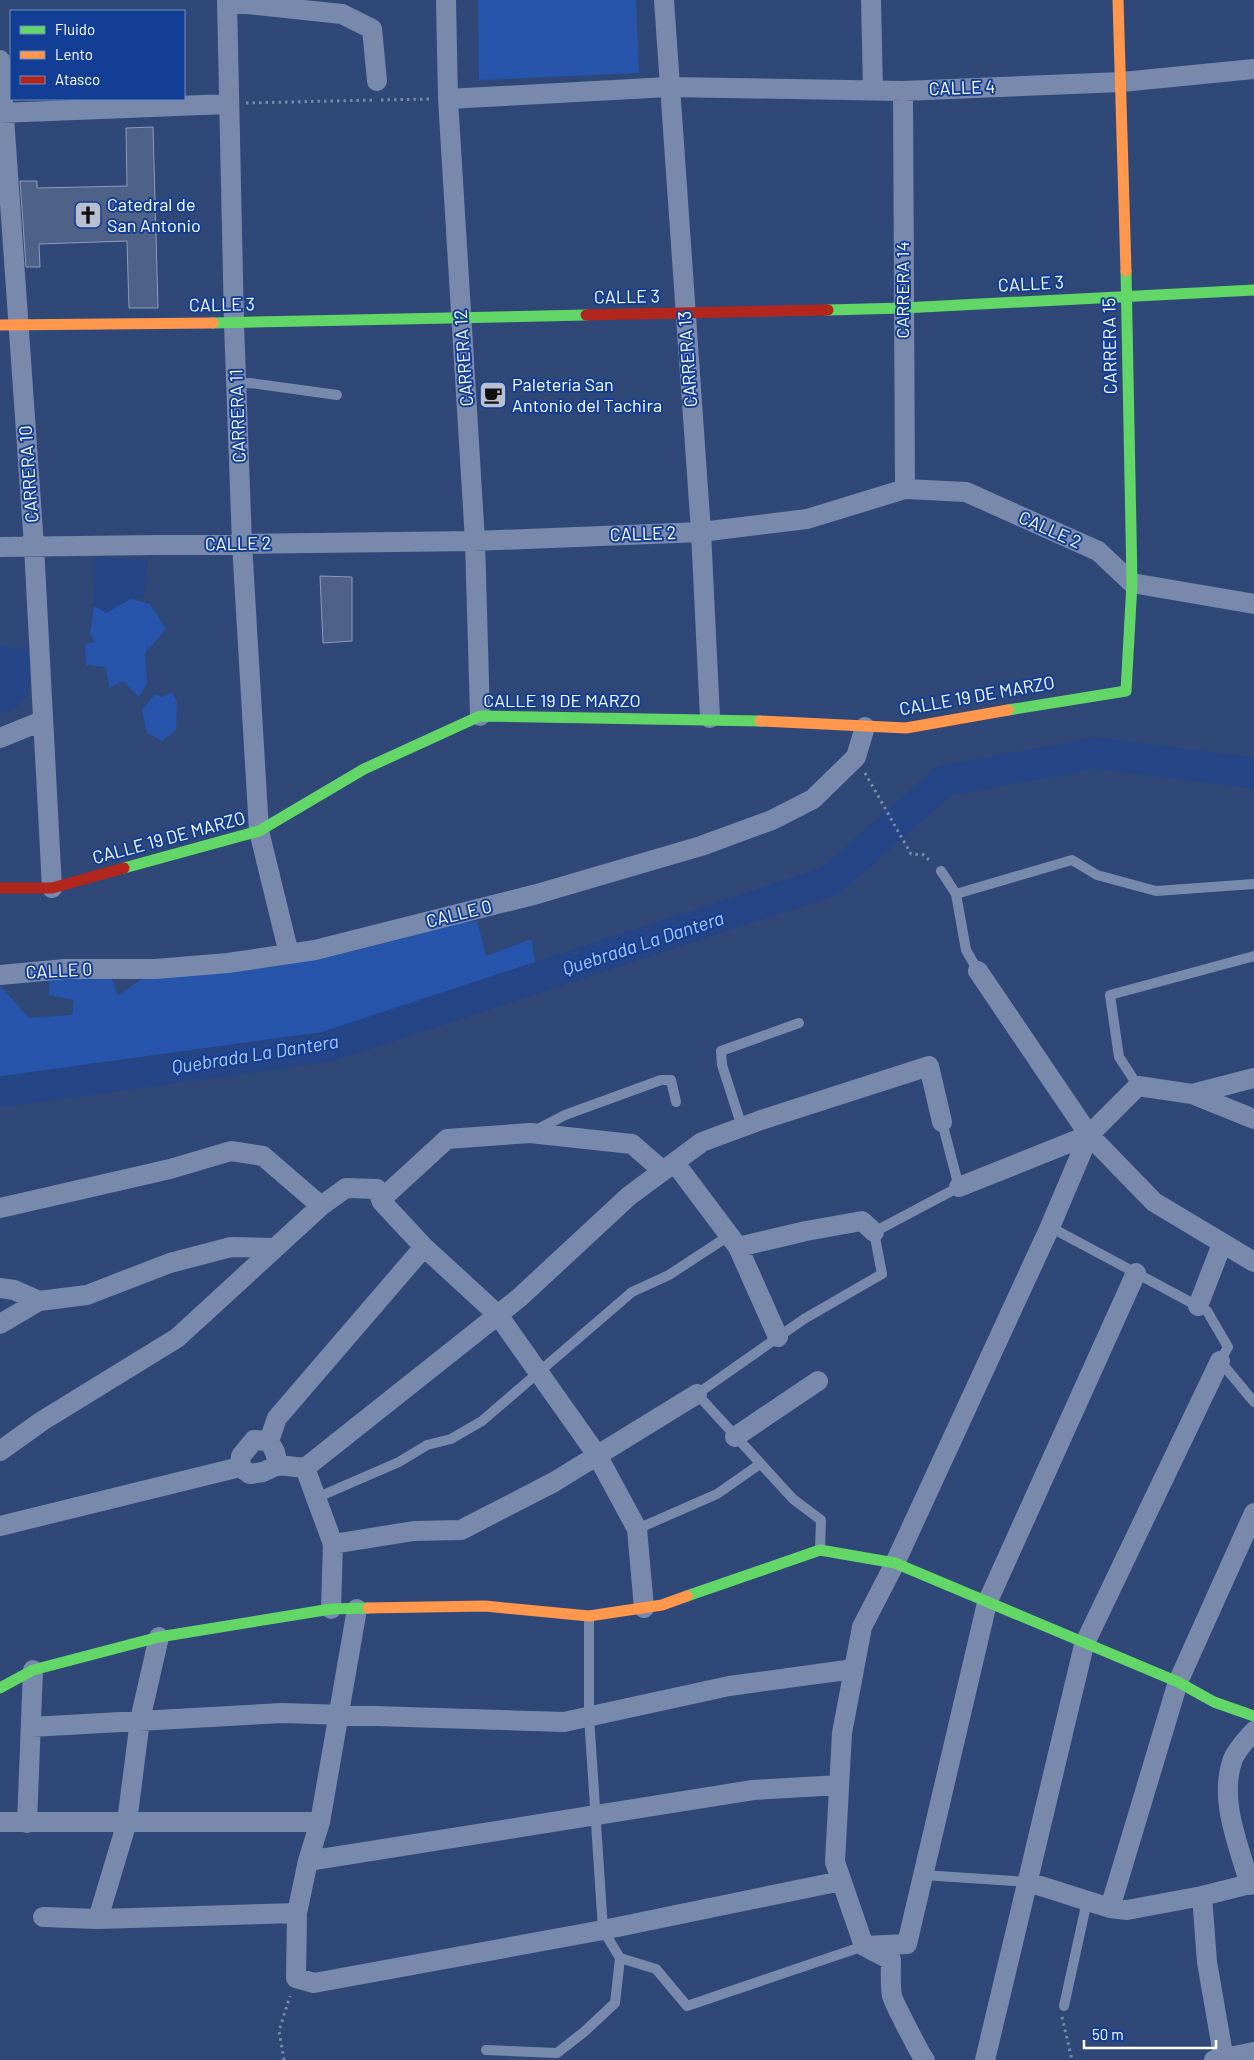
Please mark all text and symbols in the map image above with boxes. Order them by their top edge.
legend [10,10,185,100]
text: Fluido [55,20,95,38]
text: Lento [55,45,93,63]
text: Atasco [55,70,100,88]
street label: CALLE 4 [928,75,996,99]
place label: Catedral de San Antonio [107,193,201,236]
church icon: Catedral de San Antonio [73,200,103,230]
street label: CARRERA 14 [891,241,913,339]
street label: CALLE 3 [997,270,1065,296]
street label: CALLE 3 [594,284,660,308]
street label: CALLE 3 [189,292,255,316]
street label: CARRERA 15 [1097,298,1121,394]
street label: CARRERA 12 [449,309,477,407]
street label: CARRERA 13 [673,310,701,408]
street label: CARRERA 11 [224,369,250,463]
place label: Paletería San Antonio del Tachira [512,373,662,416]
cafe icon: Paletería San Antonio del Tachira [478,380,508,410]
street label: CARRERA 10 [14,425,42,523]
street label: CALLE 2 [1016,506,1085,553]
street label: CALLE 2 [609,521,677,545]
street label: CALLE 2 [205,531,271,555]
street label: CALLE 19 DE MARZO [897,671,1056,720]
street label: CALLE 19 DE MARZO [483,689,641,711]
street label: CALLE 19 DE MARZO [90,806,248,868]
street label: CALLE 0 [424,894,494,932]
water label: Quebrada La Dantera [559,906,727,980]
street label: CALLE 0 [25,957,93,983]
water label: Quebrada La Dantera [170,1029,340,1078]
scale bar [1084,2018,1216,2050]
text: 50 m [1092,2025,1124,2043]

